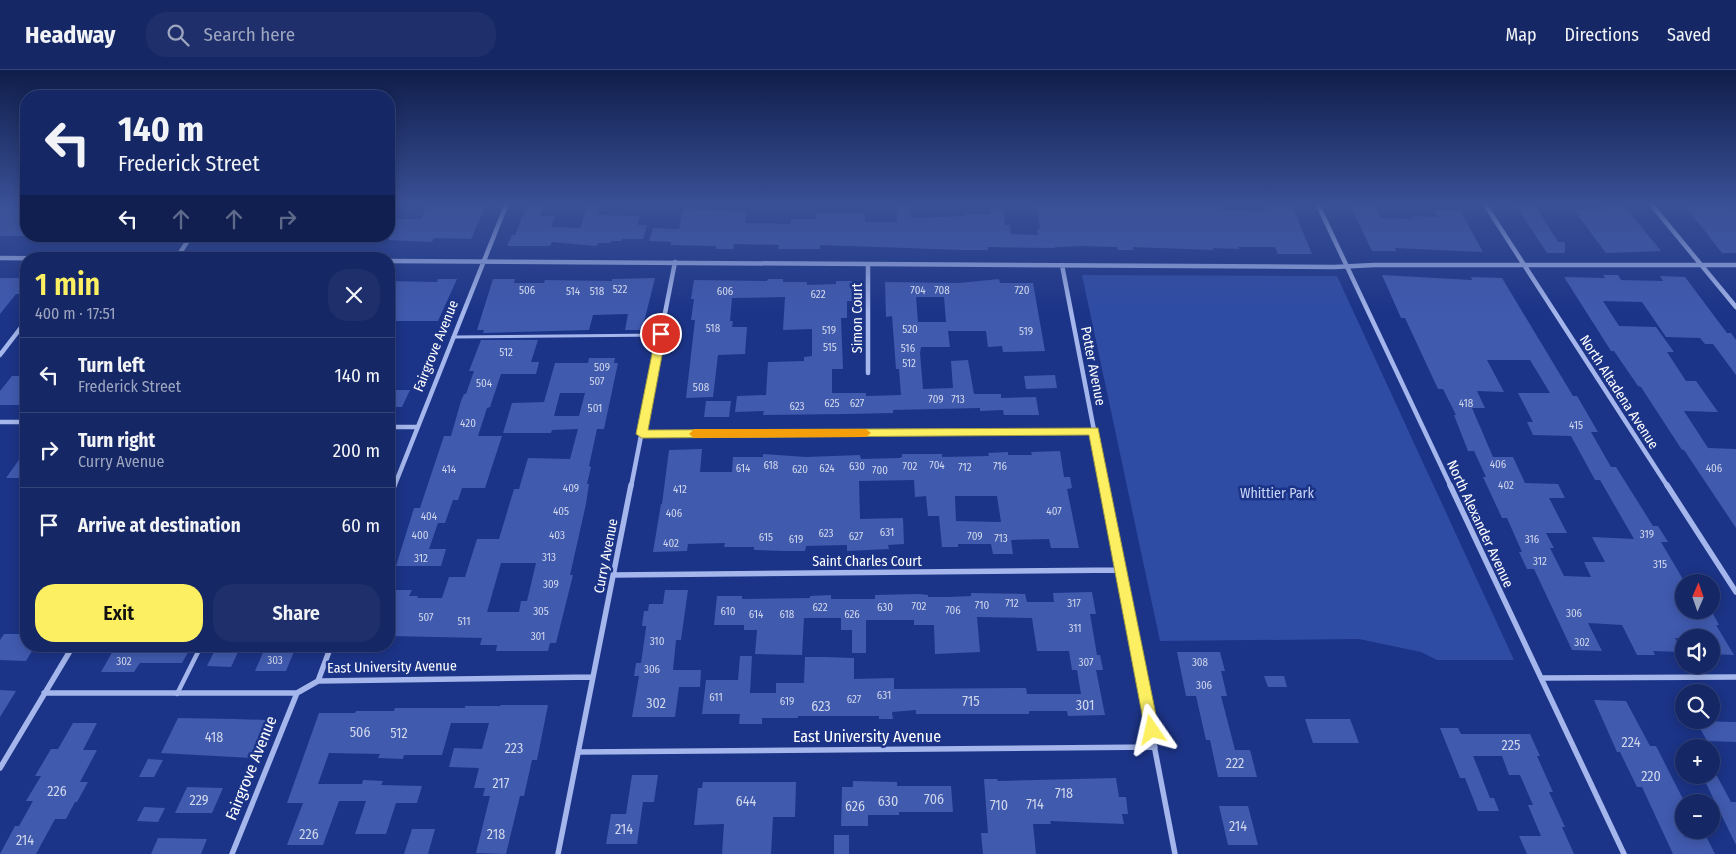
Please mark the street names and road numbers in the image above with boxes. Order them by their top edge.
street label: Simon Court [849,282,866,353]
street label: Fairgrove Avenue [410,298,462,394]
street label: Potter Avenue [1077,325,1109,407]
street label: North Altadena Avenue [1576,332,1662,452]
street label: North Alexander Avenue [1443,458,1517,590]
street label: Curry Avenue [590,517,622,595]
street label: Saint Charles Court [812,553,922,570]
street label: East University Avenue [327,657,457,677]
street label: Fairgrove Avenue [221,713,281,823]
street label: East University Avenue [793,727,941,746]

